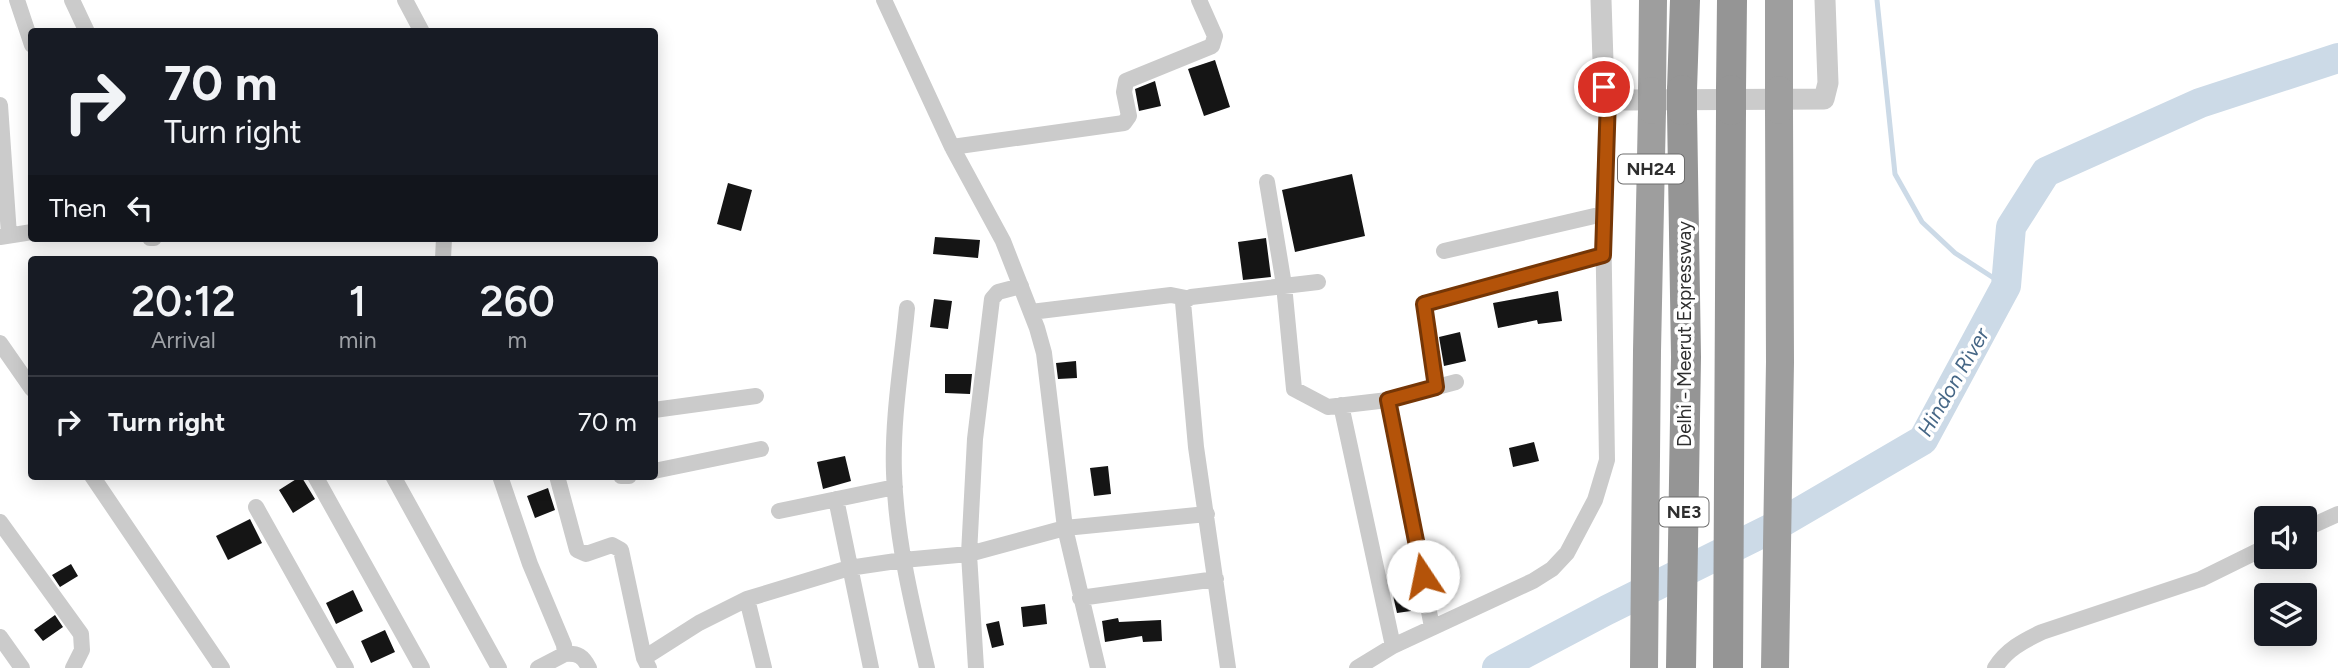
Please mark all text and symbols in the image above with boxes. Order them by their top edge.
text: 70 m [164,53,277,112]
icon: right [49,56,140,147]
pin [1574,57,1634,117]
icon: arrive [1585,68,1623,106]
text: Turn right [164,113,302,151]
road number: NH24 [1618,154,1684,184]
icon: left [121,189,159,227]
text: Then [49,192,107,224]
street label: Delhi - Meerut Expressway [1673,221,1696,447]
text: 20:12 [131,276,236,327]
text: 1 [349,276,366,327]
text: 260 [480,276,555,327]
water label: Hindon River [1912,323,1995,441]
text: Arrival [151,326,216,354]
text: min [339,326,377,354]
text: m [507,326,527,354]
icon: right [49,403,87,441]
text: Turn right [108,406,225,438]
text: 70 m [578,406,637,438]
road number: NE3 [1660,498,1708,526]
map controls [2254,506,2317,646]
button: sound [2254,506,2317,569]
position arrow [1386,539,1460,613]
button: layers [2254,583,2317,646]

